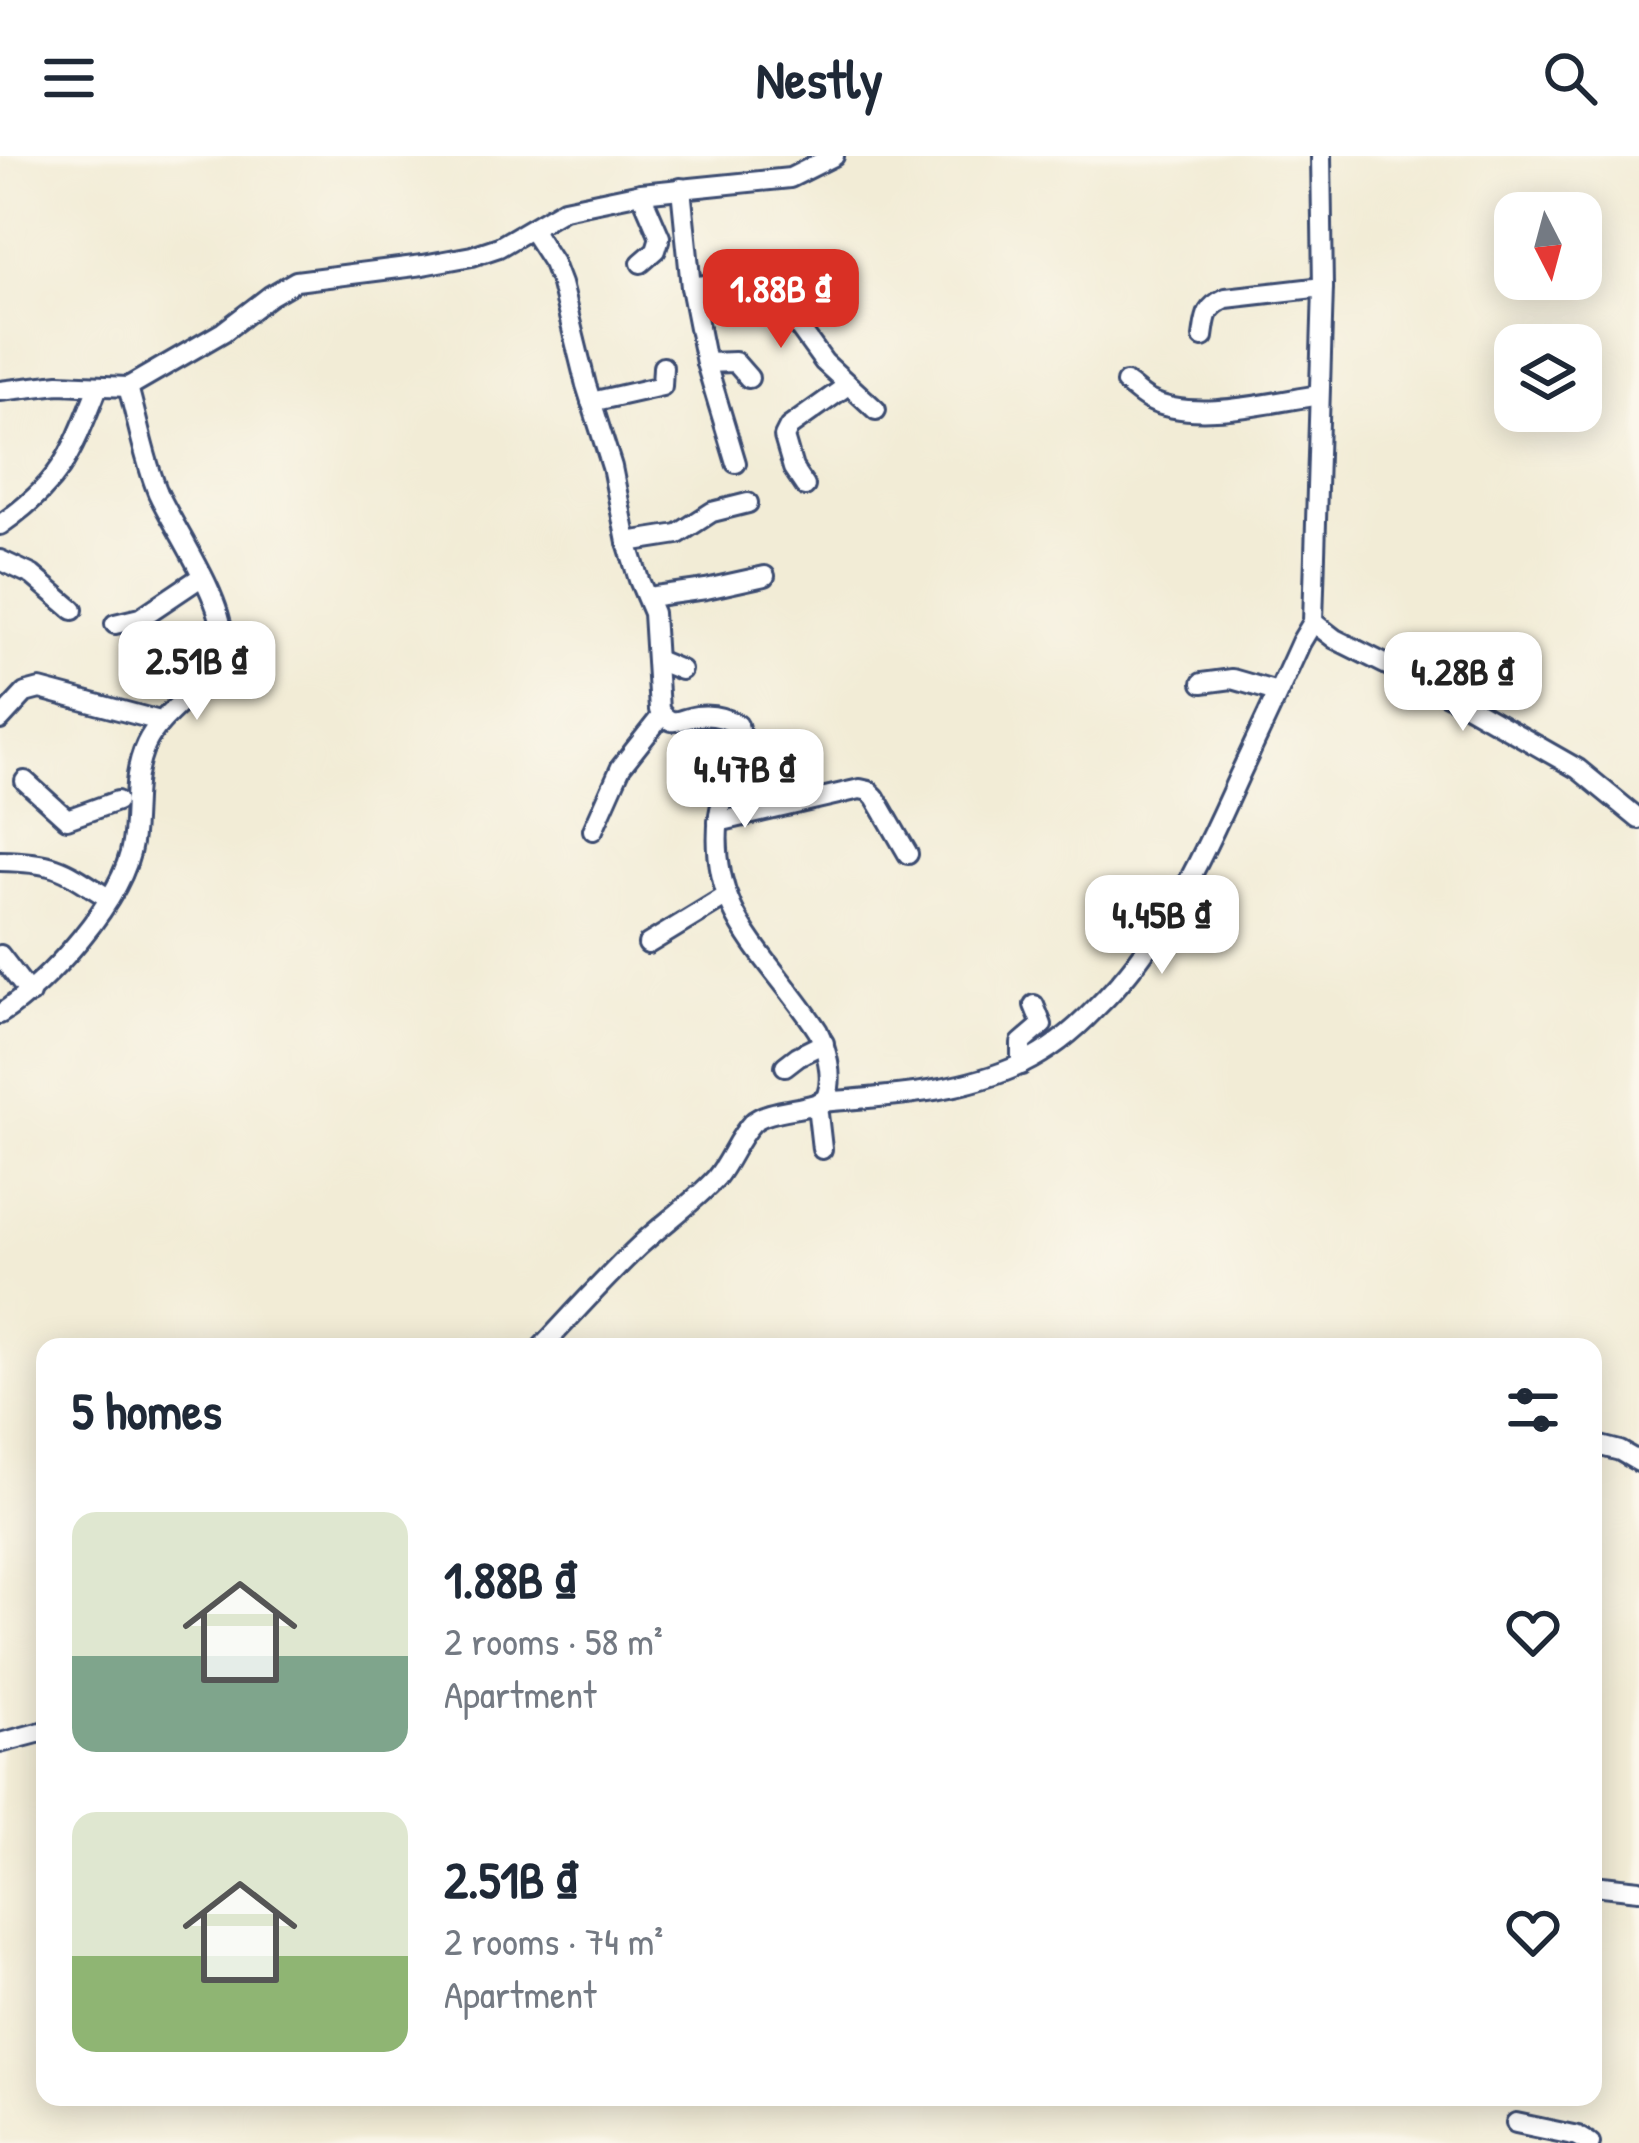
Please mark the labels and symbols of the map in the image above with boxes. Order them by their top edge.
north arrow [1494,192,1602,300]
pin: 1.88B ₫ [670,249,892,351]
pin: 2.51B ₫ [86,621,308,723]
pin: 4.28B ₫ [1352,632,1574,734]
pin: 4.47B ₫ [634,729,856,831]
pin: 4.45B ₫ [1051,875,1273,977]

